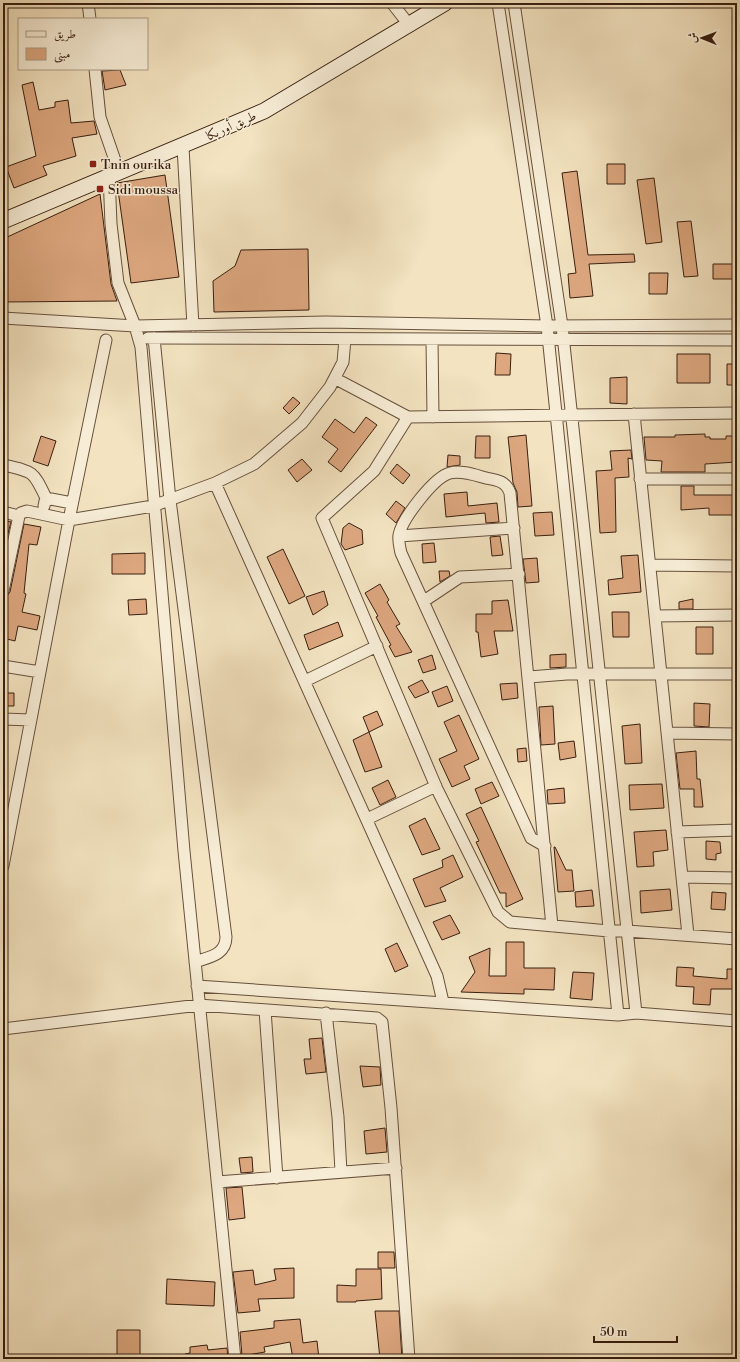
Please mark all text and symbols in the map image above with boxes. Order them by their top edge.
legend [18,18,148,70]
north arrow [682,18,722,58]
text: طريق [54,27,76,42]
text: ش [686,32,700,43]
text: مبنى [54,47,70,63]
street label: طريق أوريكا [203,107,259,144]
place label: Tnin ourika [101,157,172,173]
marker: Tnin ourika [88,159,98,169]
place label: Sidi moussa [108,182,179,198]
marker: Sidi moussa [95,184,105,194]
scale bar [594,1318,677,1344]
text: 50 m [600,1325,628,1340]

